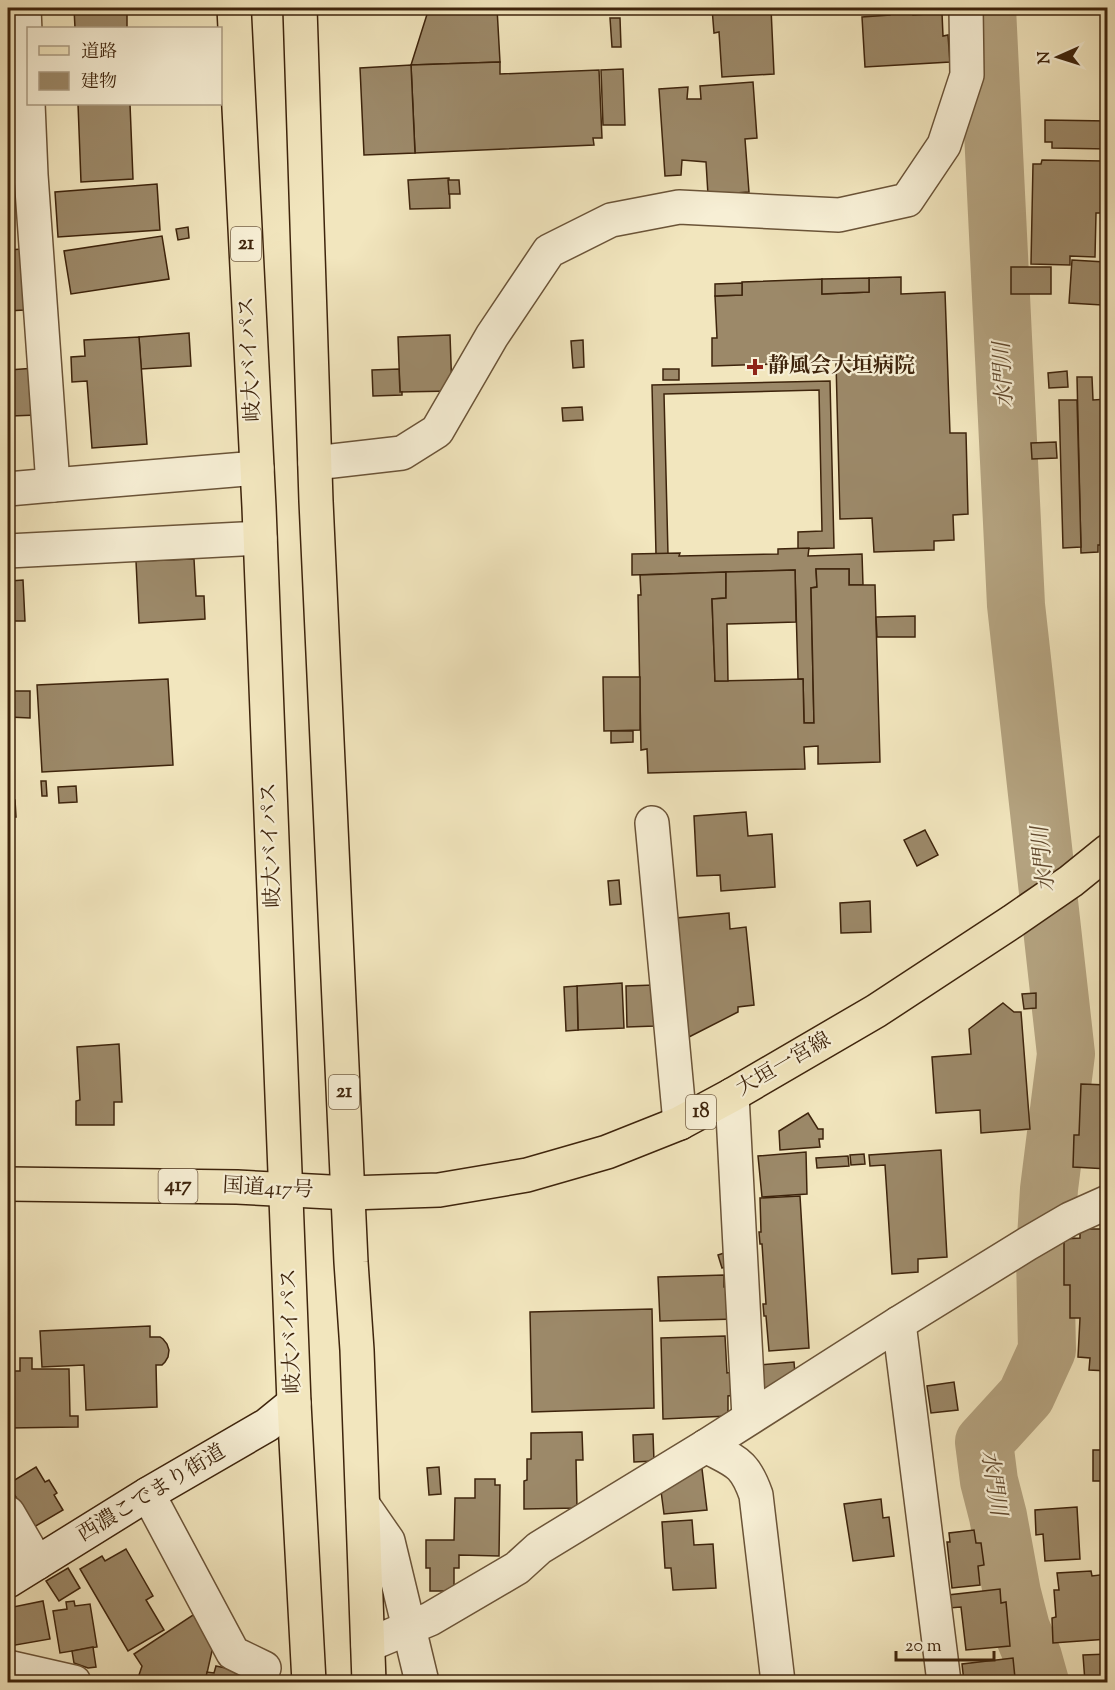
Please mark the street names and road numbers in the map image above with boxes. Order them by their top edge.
road number: 21 [231,227,261,261]
street label: 岐大バイパス [233,296,269,422]
street label: 岐大バイパス [255,782,289,908]
street label: 大垣一宮線 [731,1026,837,1104]
road number: 21 [329,1075,359,1109]
road number: 18 [686,1095,716,1129]
road number: 417 [158,1169,198,1203]
street label: 国道417号 [222,1172,314,1206]
street label: 岐大バイパス [275,1268,309,1394]
street label: 西濃こでまり街道 [72,1438,232,1550]

